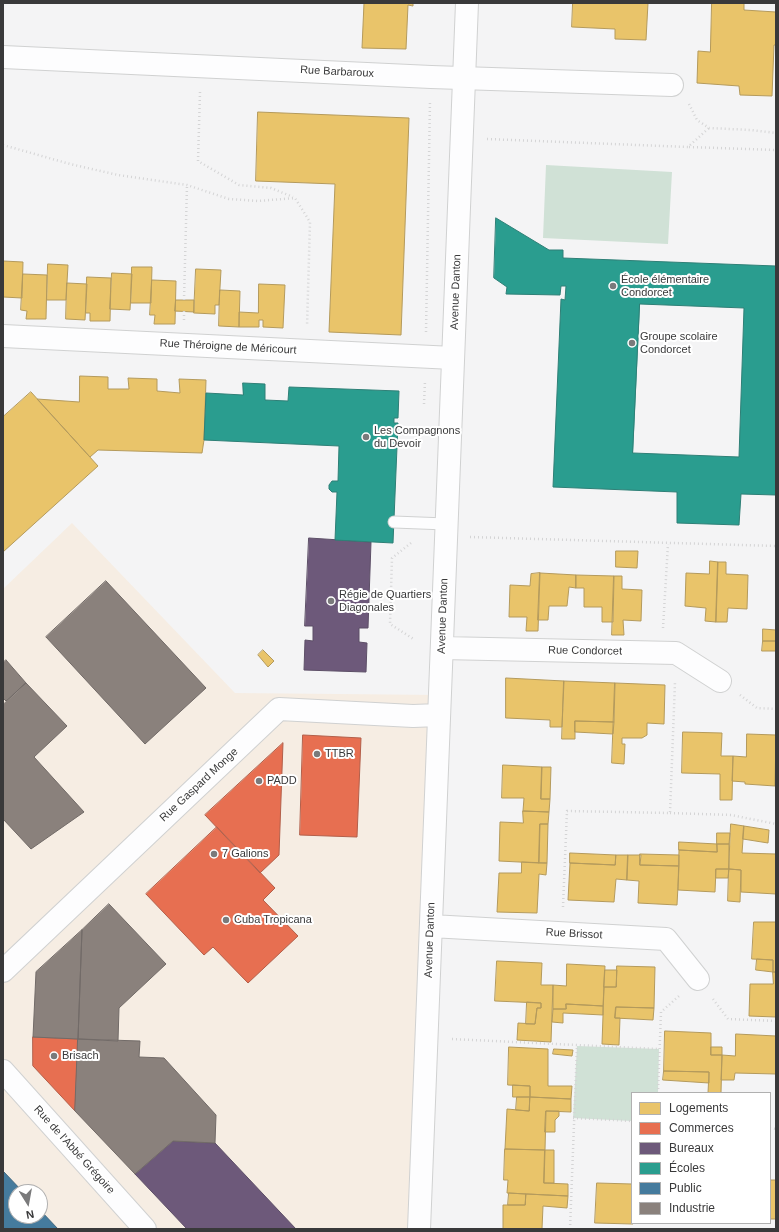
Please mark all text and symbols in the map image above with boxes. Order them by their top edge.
street label: Rue Barbaroux [300,63,374,81]
street label: Avenue Danton [448,254,464,330]
place label: École élémentaire Condorcet [621,273,709,299]
marker: École élémentaire Condorcet [608,281,618,291]
place label: Groupe scolaire Condorcet [640,330,718,356]
street label: Rue Théroigne de Méricourt [159,337,297,357]
marker: Groupe scolaire Condorcet [627,338,637,348]
place label: Les Compagnons du Devoir [374,424,460,450]
marker: Les Compagnons du Devoir [361,432,371,442]
street label: Avenue Danton [435,578,451,654]
place label: Régie de Quartiers Diagonales [339,588,431,614]
marker: Régie de Quartiers Diagonales [326,596,336,606]
street label: Rue Condorcet [548,644,622,658]
street label: Rue Gaspard Monge [157,745,241,825]
place label: TTBR [325,747,354,761]
marker: TTBR [312,749,322,759]
place label: PADD [267,774,297,788]
marker: PADD [254,776,264,786]
place label: 7 Galions [222,847,268,861]
marker: 7 Galions [209,849,219,859]
street label: Avenue Danton [422,902,438,978]
place label: Cuba Tropicana [234,913,312,927]
marker: Cuba Tropicana [221,915,231,925]
street label: Rue Brissot [545,926,603,942]
place label: Brisach [62,1049,99,1063]
marker: Brisach [49,1051,59,1061]
legend [631,1092,771,1224]
text: Logements [669,1101,728,1115]
street label: Rue de l'Abbé Grégoire [31,1103,117,1197]
text: Commerces [669,1121,734,1135]
text: Bureaux [669,1141,714,1155]
text: Écoles [669,1161,705,1175]
text: Public [669,1181,702,1195]
north arrow [8,1184,48,1224]
text: Industrie [669,1201,715,1215]
text: N [25,1208,35,1221]

